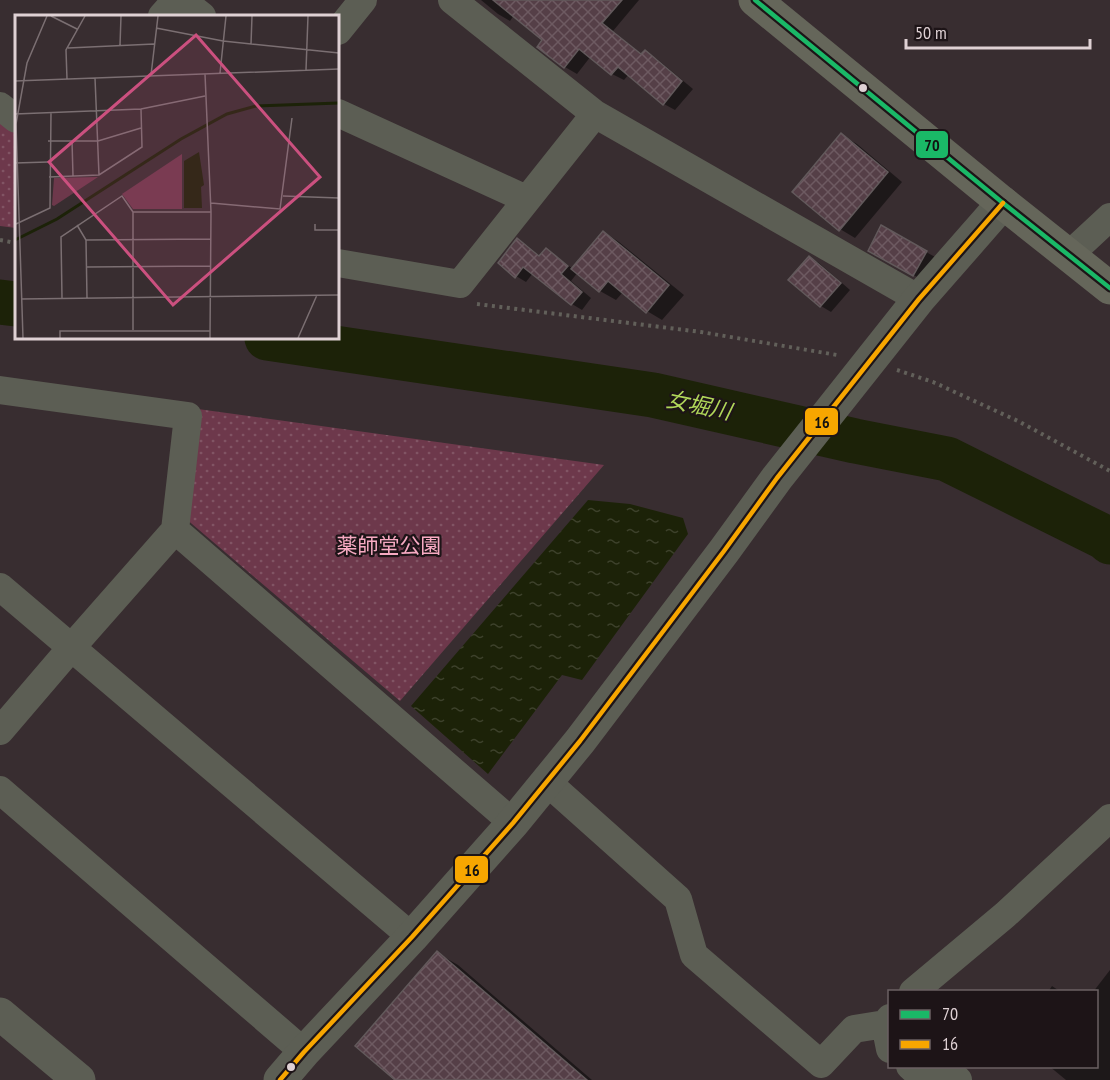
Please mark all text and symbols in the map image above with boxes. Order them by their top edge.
scale bar [906,12,1090,50]
inset map [15,15,339,339]
text: 50 m [915,21,947,44]
unlabelled marker [857,82,869,94]
line badge: 70 [915,130,949,159]
text: 70 [924,135,940,155]
water label: 女堀川 [664,384,736,426]
line badge: 16 [804,407,839,436]
text: 16 [814,412,830,432]
park label: 薬師堂公園 [337,532,442,559]
line badge: 16 [454,855,489,884]
text: 16 [464,860,480,880]
legend [888,990,1098,1068]
text: 70 [942,1002,958,1025]
text: 16 [942,1032,958,1055]
unlabelled marker [285,1061,297,1073]

